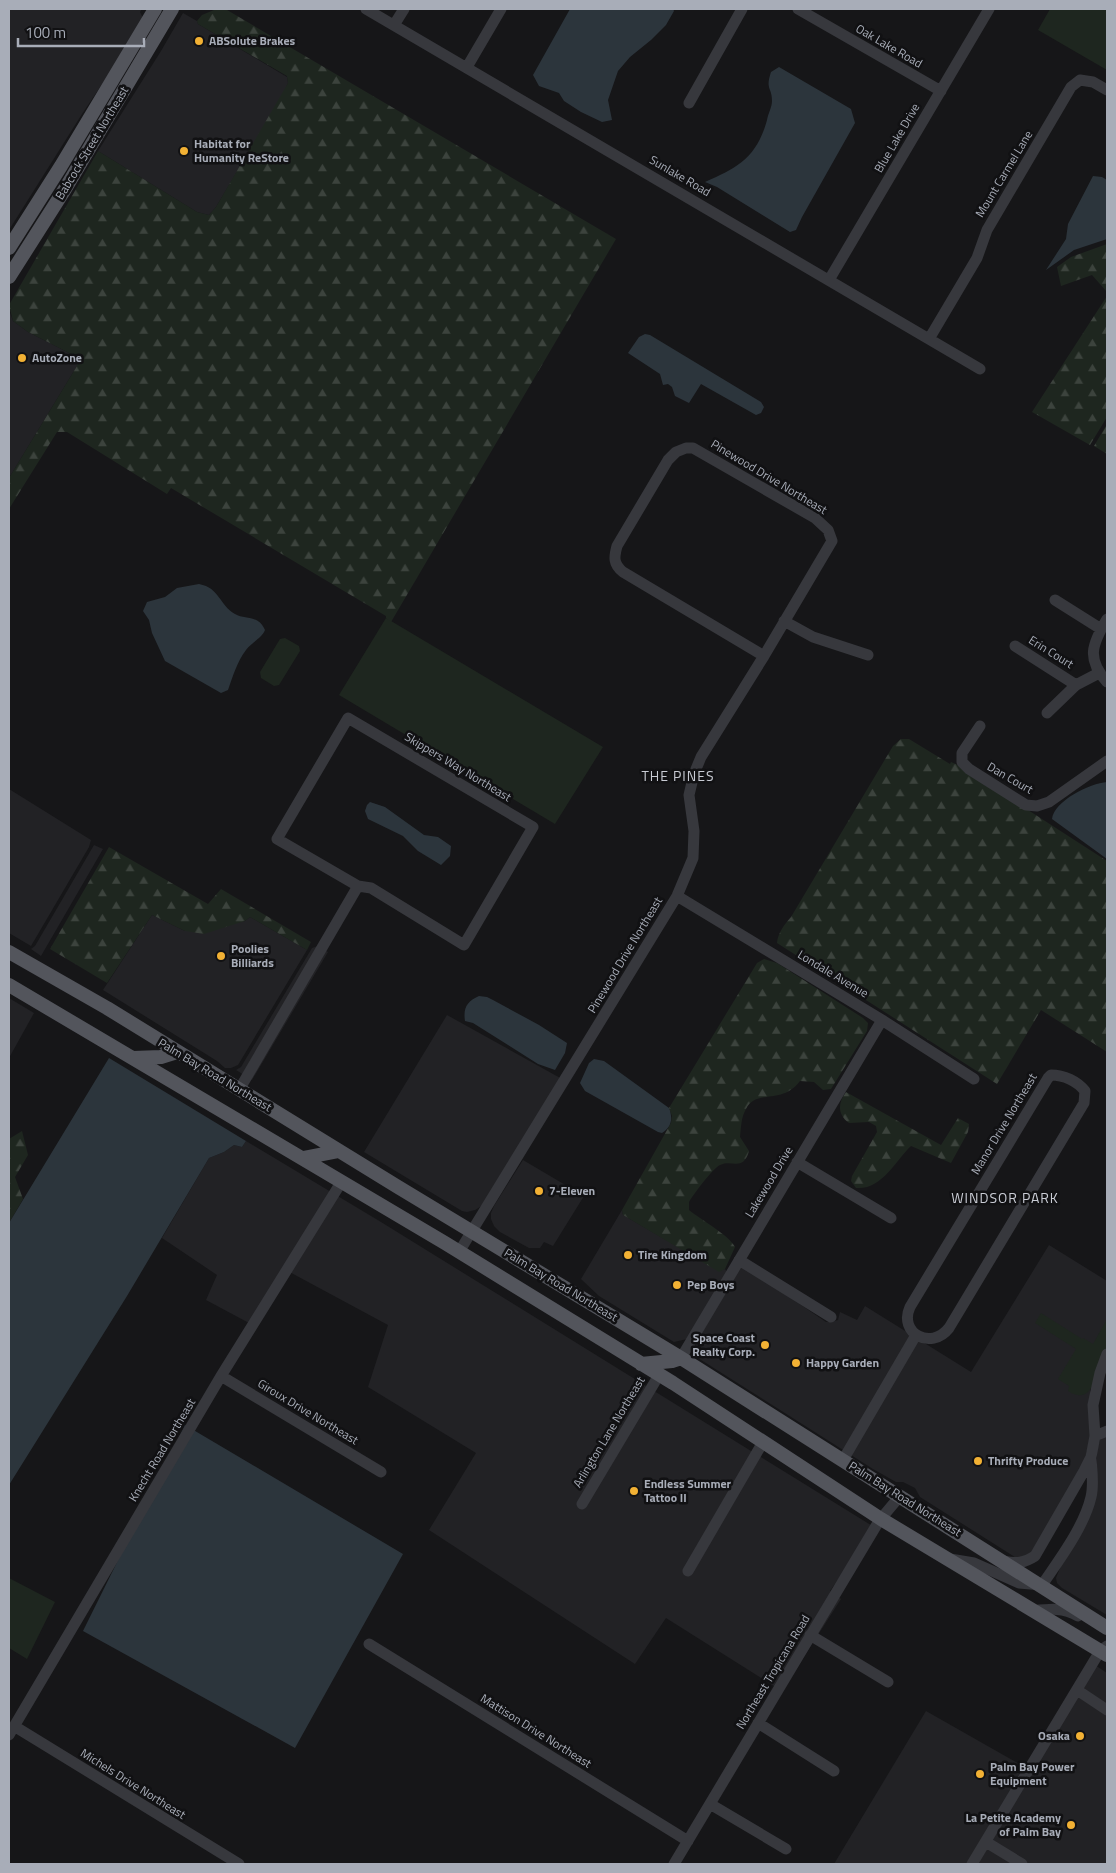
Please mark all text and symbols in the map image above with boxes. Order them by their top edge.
scale bar [18,15,144,47]
street label: Oak Lake Road [852,19,926,72]
text: 100 m [25,21,66,44]
place label: ABSolute Brakes [209,31,296,50]
marker: ABSolute Brakes [193,35,205,47]
street label: Babcock Street Northeast [50,82,133,203]
street label: Blue Lake Drive [869,99,924,176]
street label: Mount Carmel Lane [970,127,1037,221]
place label: Habitat for Humanity ReStore [194,134,289,167]
marker: Habitat for Humanity ReStore [178,145,190,157]
street label: Sunlake Road [646,150,715,201]
place label: AutoZone [32,348,82,367]
marker: AutoZone [16,352,28,364]
street label: Pinewood Drive Northeast [707,434,832,519]
street label: Erin Court [1025,630,1078,673]
street label: Skippers Way Northeast [401,727,516,806]
street label: Dan Court [984,757,1037,799]
district label: THE PINES [641,765,715,786]
street label: Pinewood Drive Northeast [582,892,667,1017]
place label: Poolies Billiards [231,939,274,972]
street label: Londale Avenue [794,945,872,1002]
marker: Poolies Billiards [215,950,227,962]
street label: Palm Bay Road Northeast [155,1033,277,1117]
street label: Manor Drive Northeast [966,1069,1042,1178]
street label: Lakewood Drive [740,1142,797,1221]
place label: 7-Eleven [549,1181,595,1200]
marker: 7-Eleven [533,1185,545,1197]
district label: WINDSOR PARK [951,1187,1059,1208]
street label: Palm Bay Road Northeast [501,1243,623,1327]
place label: Tire Kingdom [638,1245,707,1264]
marker: Tire Kingdom [622,1249,634,1261]
place label: Pep Boys [687,1275,735,1294]
marker: Pep Boys [671,1279,683,1291]
place label: Space Coast Realty Corp. [692,1328,756,1361]
marker: Space Coast Realty Corp. [759,1339,771,1351]
place label: Happy Garden [806,1353,879,1372]
marker: Happy Garden [790,1357,802,1369]
street label: Arlington Lane Northeast [568,1372,650,1491]
street label: Giroux Drive Northeast [254,1374,363,1450]
street label: Knecht Road Northeast [123,1394,200,1505]
place label: Thrifty Produce [988,1451,1068,1470]
marker: Thrifty Produce [972,1455,984,1467]
street label: Palm Bay Road Northeast [845,1456,966,1541]
place label: Endless Summer Tattoo II [644,1474,732,1507]
marker: Endless Summer Tattoo II [628,1485,640,1497]
street label: Northeast Tropicana Road [731,1611,814,1733]
street label: Mattison Drive Northeast [477,1689,596,1773]
place label: Osaka [1038,1726,1070,1745]
marker: Osaka [1074,1730,1086,1742]
street label: Michels Drive Northeast [77,1743,190,1824]
place label: Palm Bay Power Equipment [990,1757,1075,1790]
marker: Palm Bay Power Equipment [974,1768,986,1780]
place label: La Petite Academy of Palm Bay [965,1808,1061,1841]
marker: La Petite Academy of Palm Bay [1065,1819,1077,1831]

